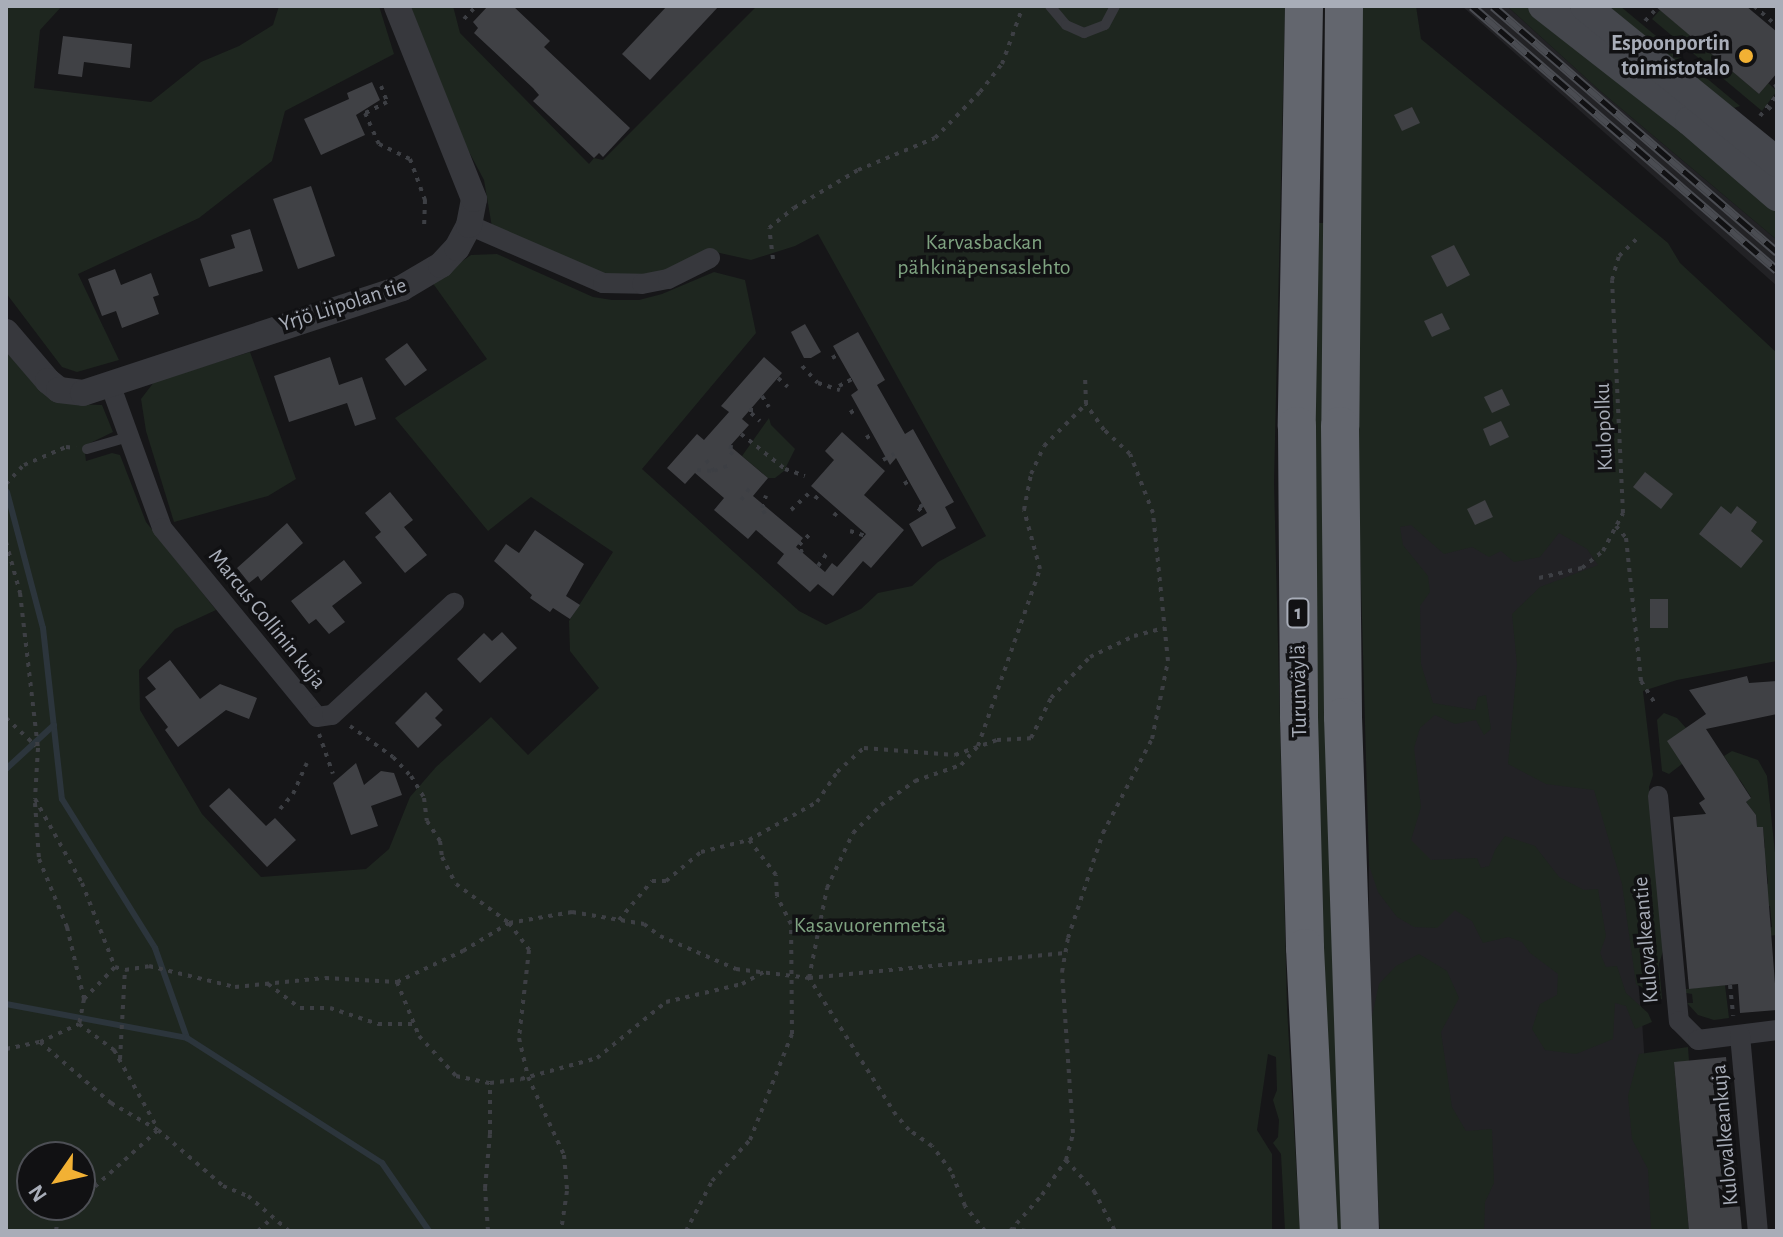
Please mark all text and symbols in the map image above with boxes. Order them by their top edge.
place label: Espoonportin toimistotalo [1611,30,1730,82]
marker: Espoonportin toimistotalo [1737,47,1755,65]
park label: Karvasbackan pähkinäpensaslehto [897,229,1071,280]
street label: Yrjö Liipolan tie [276,272,410,338]
street label: Kulopolku [1589,383,1619,471]
street label: Marcus Collinin kuja [202,544,332,694]
road number: 1 [1286,597,1310,629]
street label: Turunväylä [1285,644,1313,738]
street label: Kulovalkeantie [1627,876,1665,1004]
park label: Kasavuorenmetsä [794,913,946,939]
street label: Kulovalkeankuja [1706,1063,1744,1207]
north arrow [16,1141,96,1221]
text: N [24,1181,51,1206]

